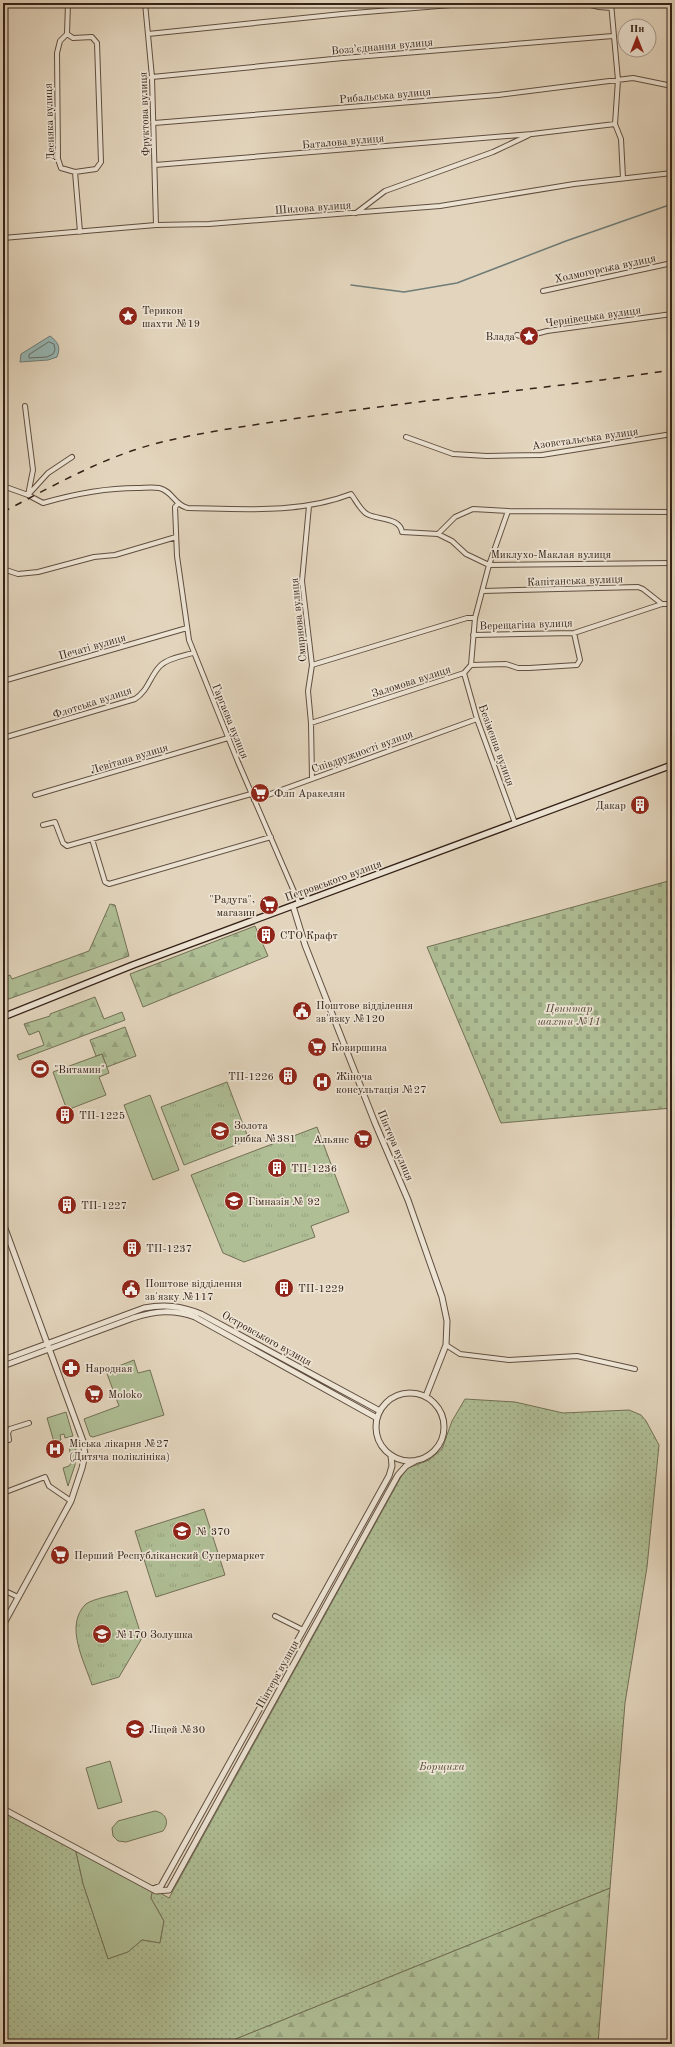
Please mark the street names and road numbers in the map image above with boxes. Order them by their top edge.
street label: Возз’єднання вулиця [331,38,434,57]
street label: Фруктова вулиця [139,71,152,156]
street label: Десняка вулиця [44,83,57,161]
street label: Рибальська вулиця [339,87,432,106]
street label: Баталова вулиця [302,133,385,152]
street label: Шилова вулиця [275,200,352,217]
street label: Холмогорська вулиця [554,253,657,286]
street label: Чернівецька вулиця [545,305,642,330]
street label: Азовстальська вулиця [531,427,639,452]
street label: Миклухо-Маклая вулиця [491,550,612,561]
street label: Капітанська вулиця [527,574,624,589]
street label: Смирнова вулиця [290,577,309,662]
street label: Верещагіна вулиця [479,618,573,633]
street label: Печаті вулиця [57,632,128,662]
street label: Заломова вулиця [370,664,453,700]
street label: Гаргаєва вулиця [210,682,250,761]
street label: Флотська вулиця [52,685,134,721]
street label: Безіменна вулиця [476,703,516,788]
street label: Співдружності вулиця [310,729,415,776]
street label: Левітана вулиця [89,742,170,776]
street label: Петровського вулиця [284,859,384,904]
street label: Пінтера вулиця [375,1109,415,1183]
street label: Островського вулиця [219,1310,313,1369]
street label: Пінтера вулиця [255,1639,302,1711]

